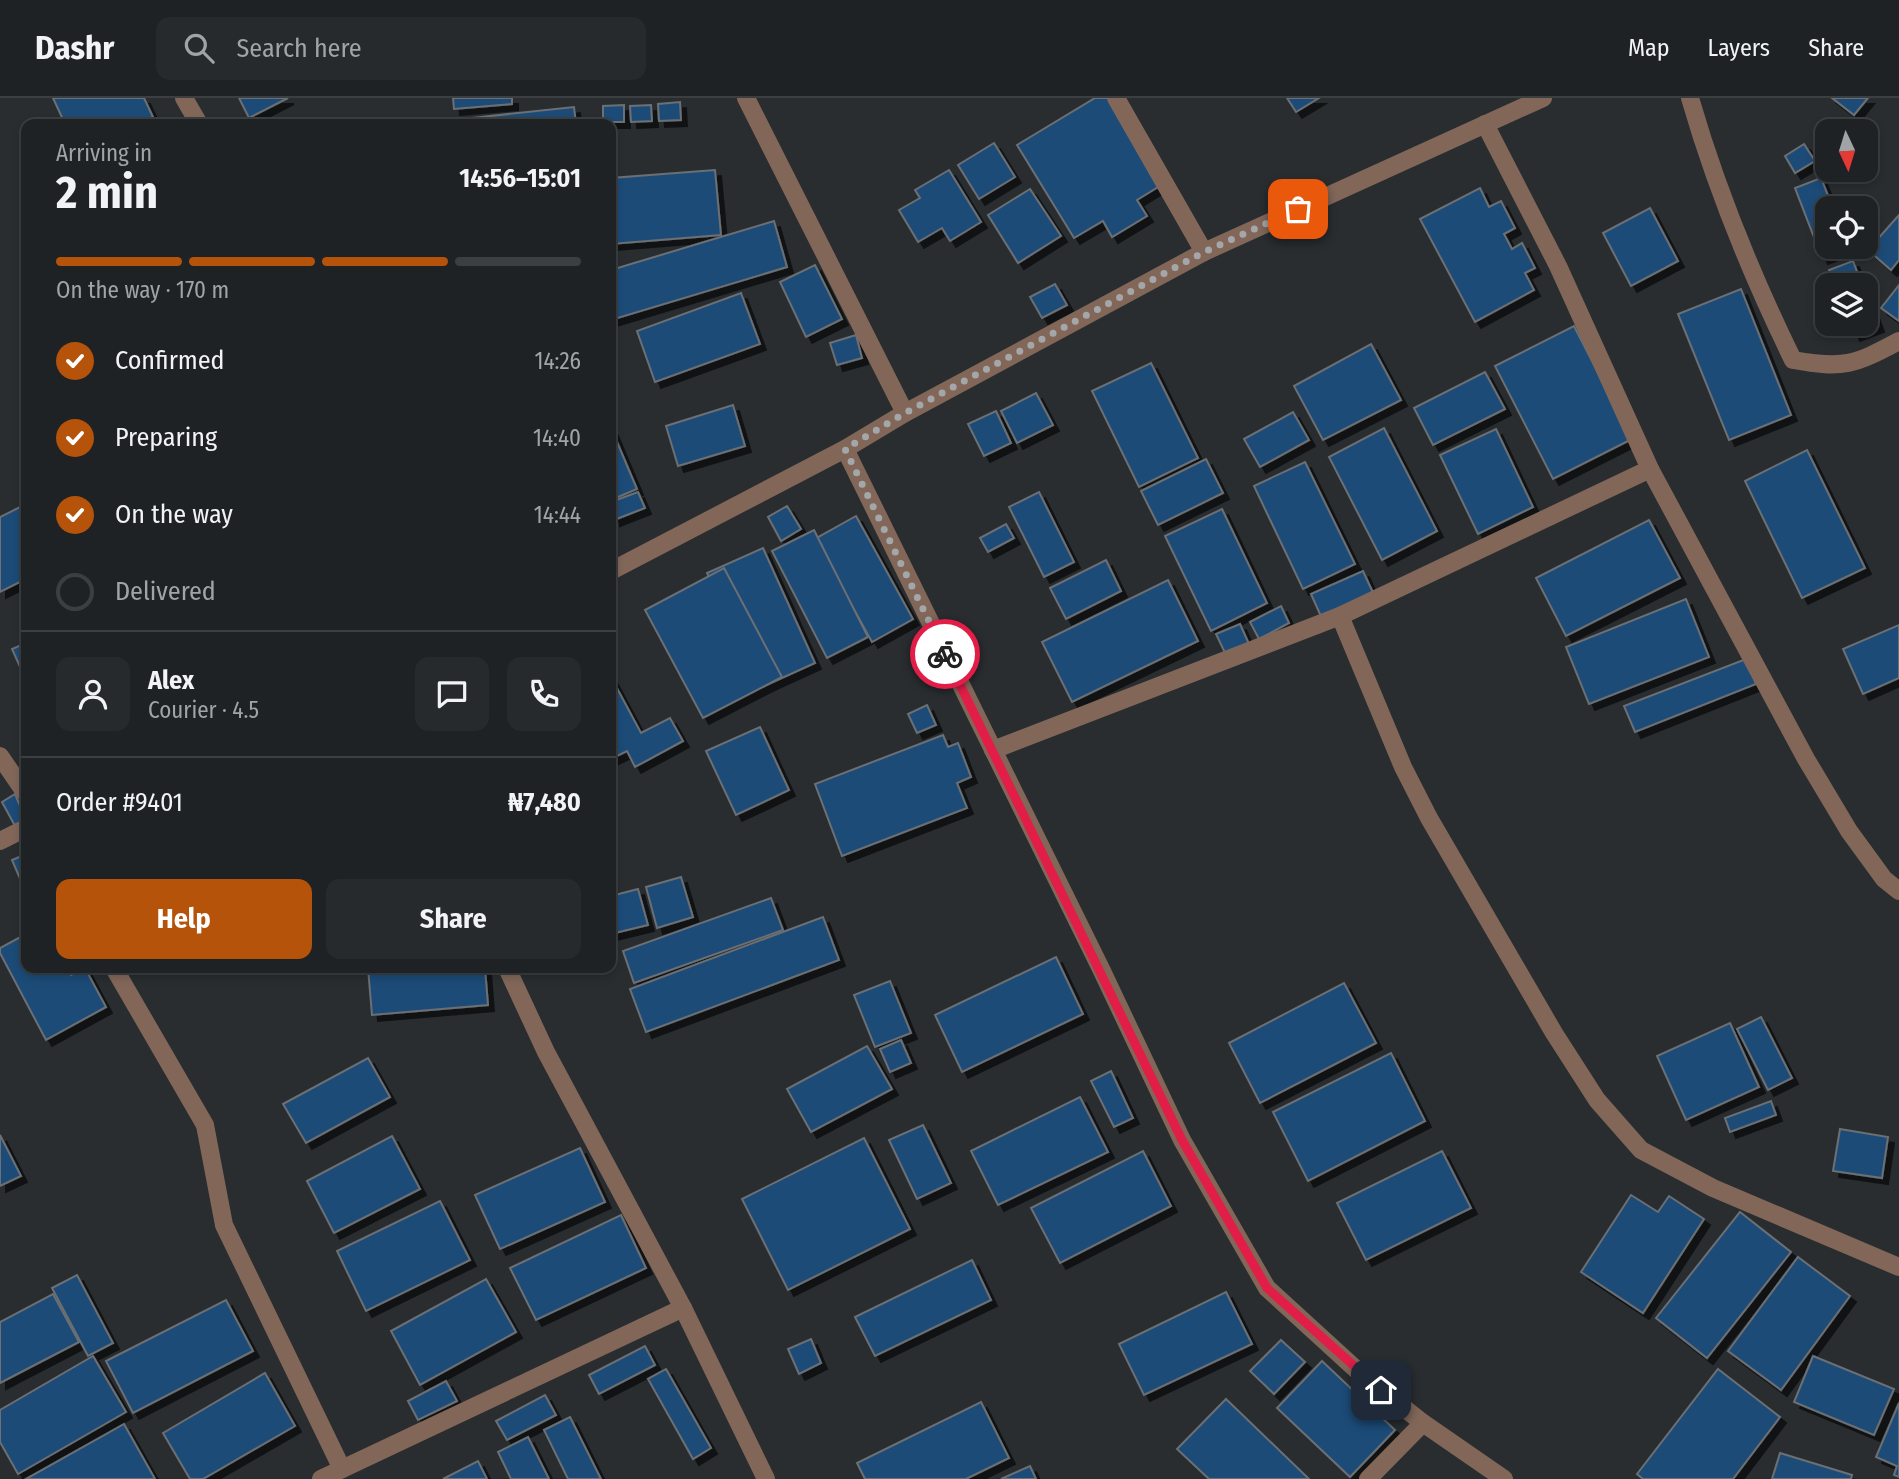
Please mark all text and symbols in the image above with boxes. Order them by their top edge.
search box [156,17,646,80]
text: Dashr [35,28,114,68]
icon: search [180,29,218,67]
text: Search here [236,33,362,64]
text: Map [1628,34,1670,62]
text: Layers [1708,34,1770,62]
text: Share [1808,34,1864,62]
north arrow [1815,119,1878,182]
map controls [1815,119,1878,336]
text: Arriving in [56,139,152,167]
text: 14:56–15:01 [459,163,581,194]
text: 2 min [56,165,158,220]
pin [1268,179,1328,239]
icon: bag [1279,190,1317,228]
button: locate [1815,196,1878,259]
button: layers [1815,273,1878,336]
text: On the way · 170 m [56,276,229,304]
icon: check [56,342,94,380]
text: Confirmed [115,345,225,376]
text: 14:26 [534,347,581,375]
icon: check [56,419,94,457]
text: Preparing [115,422,217,453]
text: 14:40 [533,424,581,452]
icon: check [56,496,94,534]
text: On the way [115,499,233,530]
text: 14:44 [534,501,581,529]
text: Delivered [115,576,216,607]
courier [910,619,980,689]
icon: bike [926,635,964,673]
button: person [56,657,130,731]
button: chat [415,657,489,731]
button: phone [507,657,581,731]
text: Alex [148,665,194,696]
text: Courier · 4.5 [148,696,259,724]
text: Order #9401 [56,787,183,818]
text: ₦7,480 [508,787,581,818]
button: Help [56,879,312,959]
button: Share [326,879,581,959]
pin [1351,1360,1411,1420]
icon: home [1362,1371,1400,1409]

